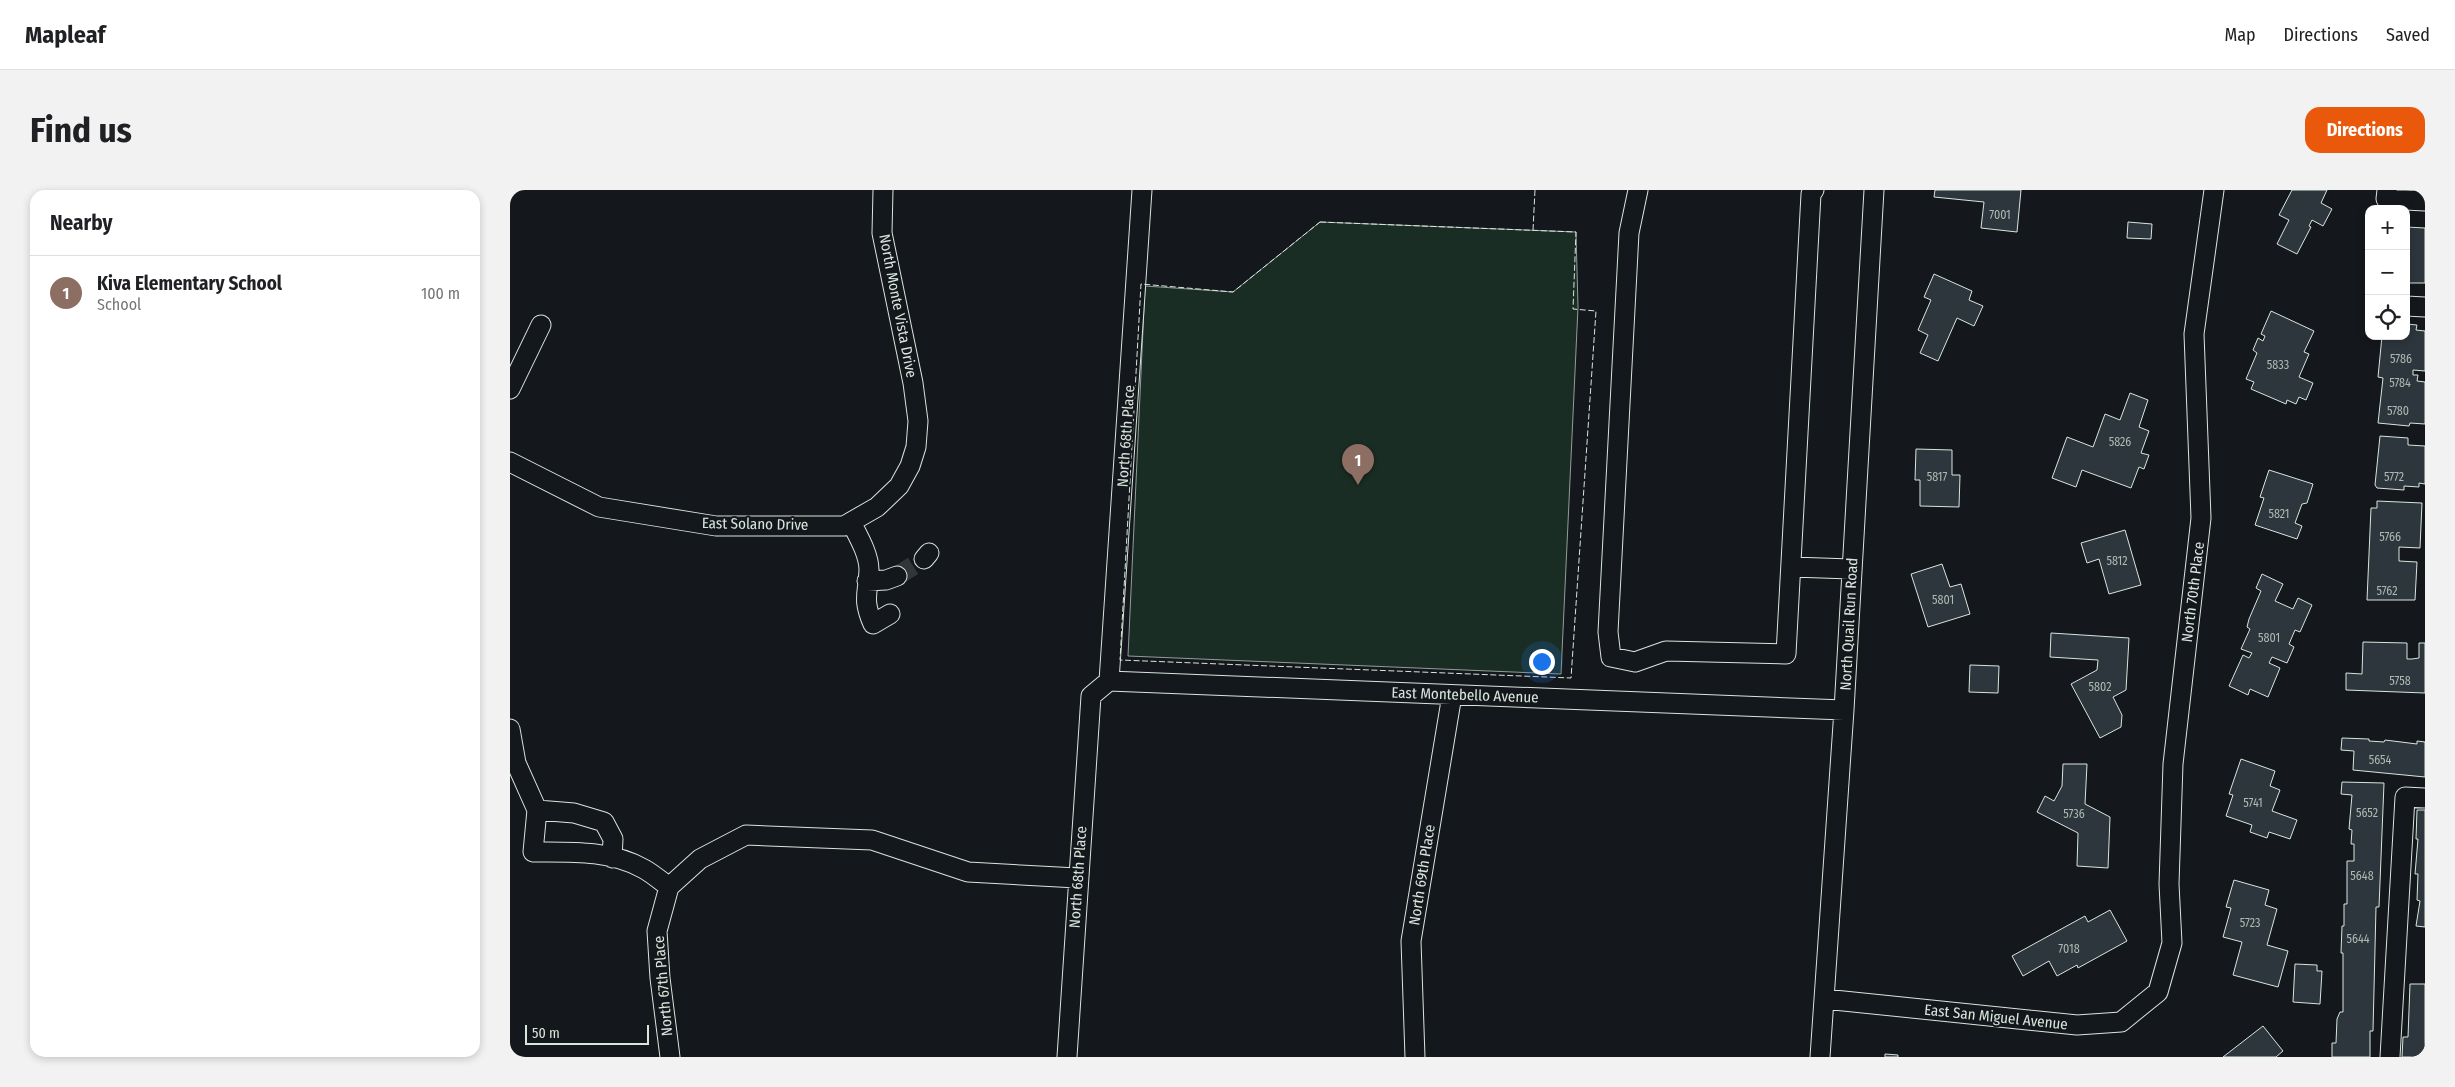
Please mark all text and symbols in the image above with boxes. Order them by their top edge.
text: Mapleaf [25,21,105,49]
text: Map [2224,24,2256,46]
text: Directions [2284,24,2358,46]
text: Saved [2386,24,2430,46]
button: Directions [2305,107,2425,153]
text: Find us [30,109,132,151]
map controls [2365,205,2410,340]
button: + [2365,205,2410,250]
house number: 7001 [1989,208,2011,222]
text: Nearby [50,210,112,236]
street label: North Monte Vista Drive [875,233,921,379]
button: − [2365,250,2410,295]
text: Kiva Elementary School [97,272,282,295]
text: 1 [63,284,69,303]
text: 100 m [421,284,460,303]
text: School [97,295,141,314]
button: locate [2365,295,2410,340]
house number: 5786 [2390,352,2412,366]
house number: 5833 [2267,358,2289,372]
house number: 5784 [2389,376,2411,390]
street label: North 68th Place [1113,384,1139,488]
house number: 5780 [2387,404,2409,418]
house number: 5826 [2109,435,2131,449]
pin: 1 [1342,444,1374,485]
house number: 5817 [1927,470,1948,484]
house number: 5772 [2384,470,2404,484]
house number: 5821 [2268,507,2290,521]
street label: East Solano Drive [702,514,808,534]
house number: 5766 [2379,530,2401,544]
street label: North 70th Place [2178,541,2208,643]
house number: 5812 [2106,554,2128,568]
street label: North Quail Run Road [1837,557,1861,691]
house number: 5762 [2377,584,2397,598]
house number: 5801 [1932,593,1954,607]
house number: 5801 [2258,631,2280,645]
your location [1529,649,1555,675]
house number: 5758 [2389,674,2411,688]
house number: 5802 [2089,680,2111,694]
street label: East Montebello Avenue [1391,683,1539,707]
house number: 5654 [2369,753,2392,767]
house number: 5741 [2243,796,2263,810]
house number: 5652 [2356,806,2378,820]
house number: 5736 [2063,807,2085,821]
street label: North 69th Place [1405,823,1439,927]
street label: North 68th Place [1065,825,1091,929]
house number: 5648 [2350,869,2374,883]
house number: 5723 [2240,916,2260,930]
house number: 5644 [2346,932,2370,946]
street label: North 67th Place [650,935,676,1037]
house number: 7018 [2058,942,2080,956]
street label: East San Miguel Avenue [1923,1001,2069,1033]
scale bar [525,1022,649,1045]
text: 50 m [532,1025,560,1042]

